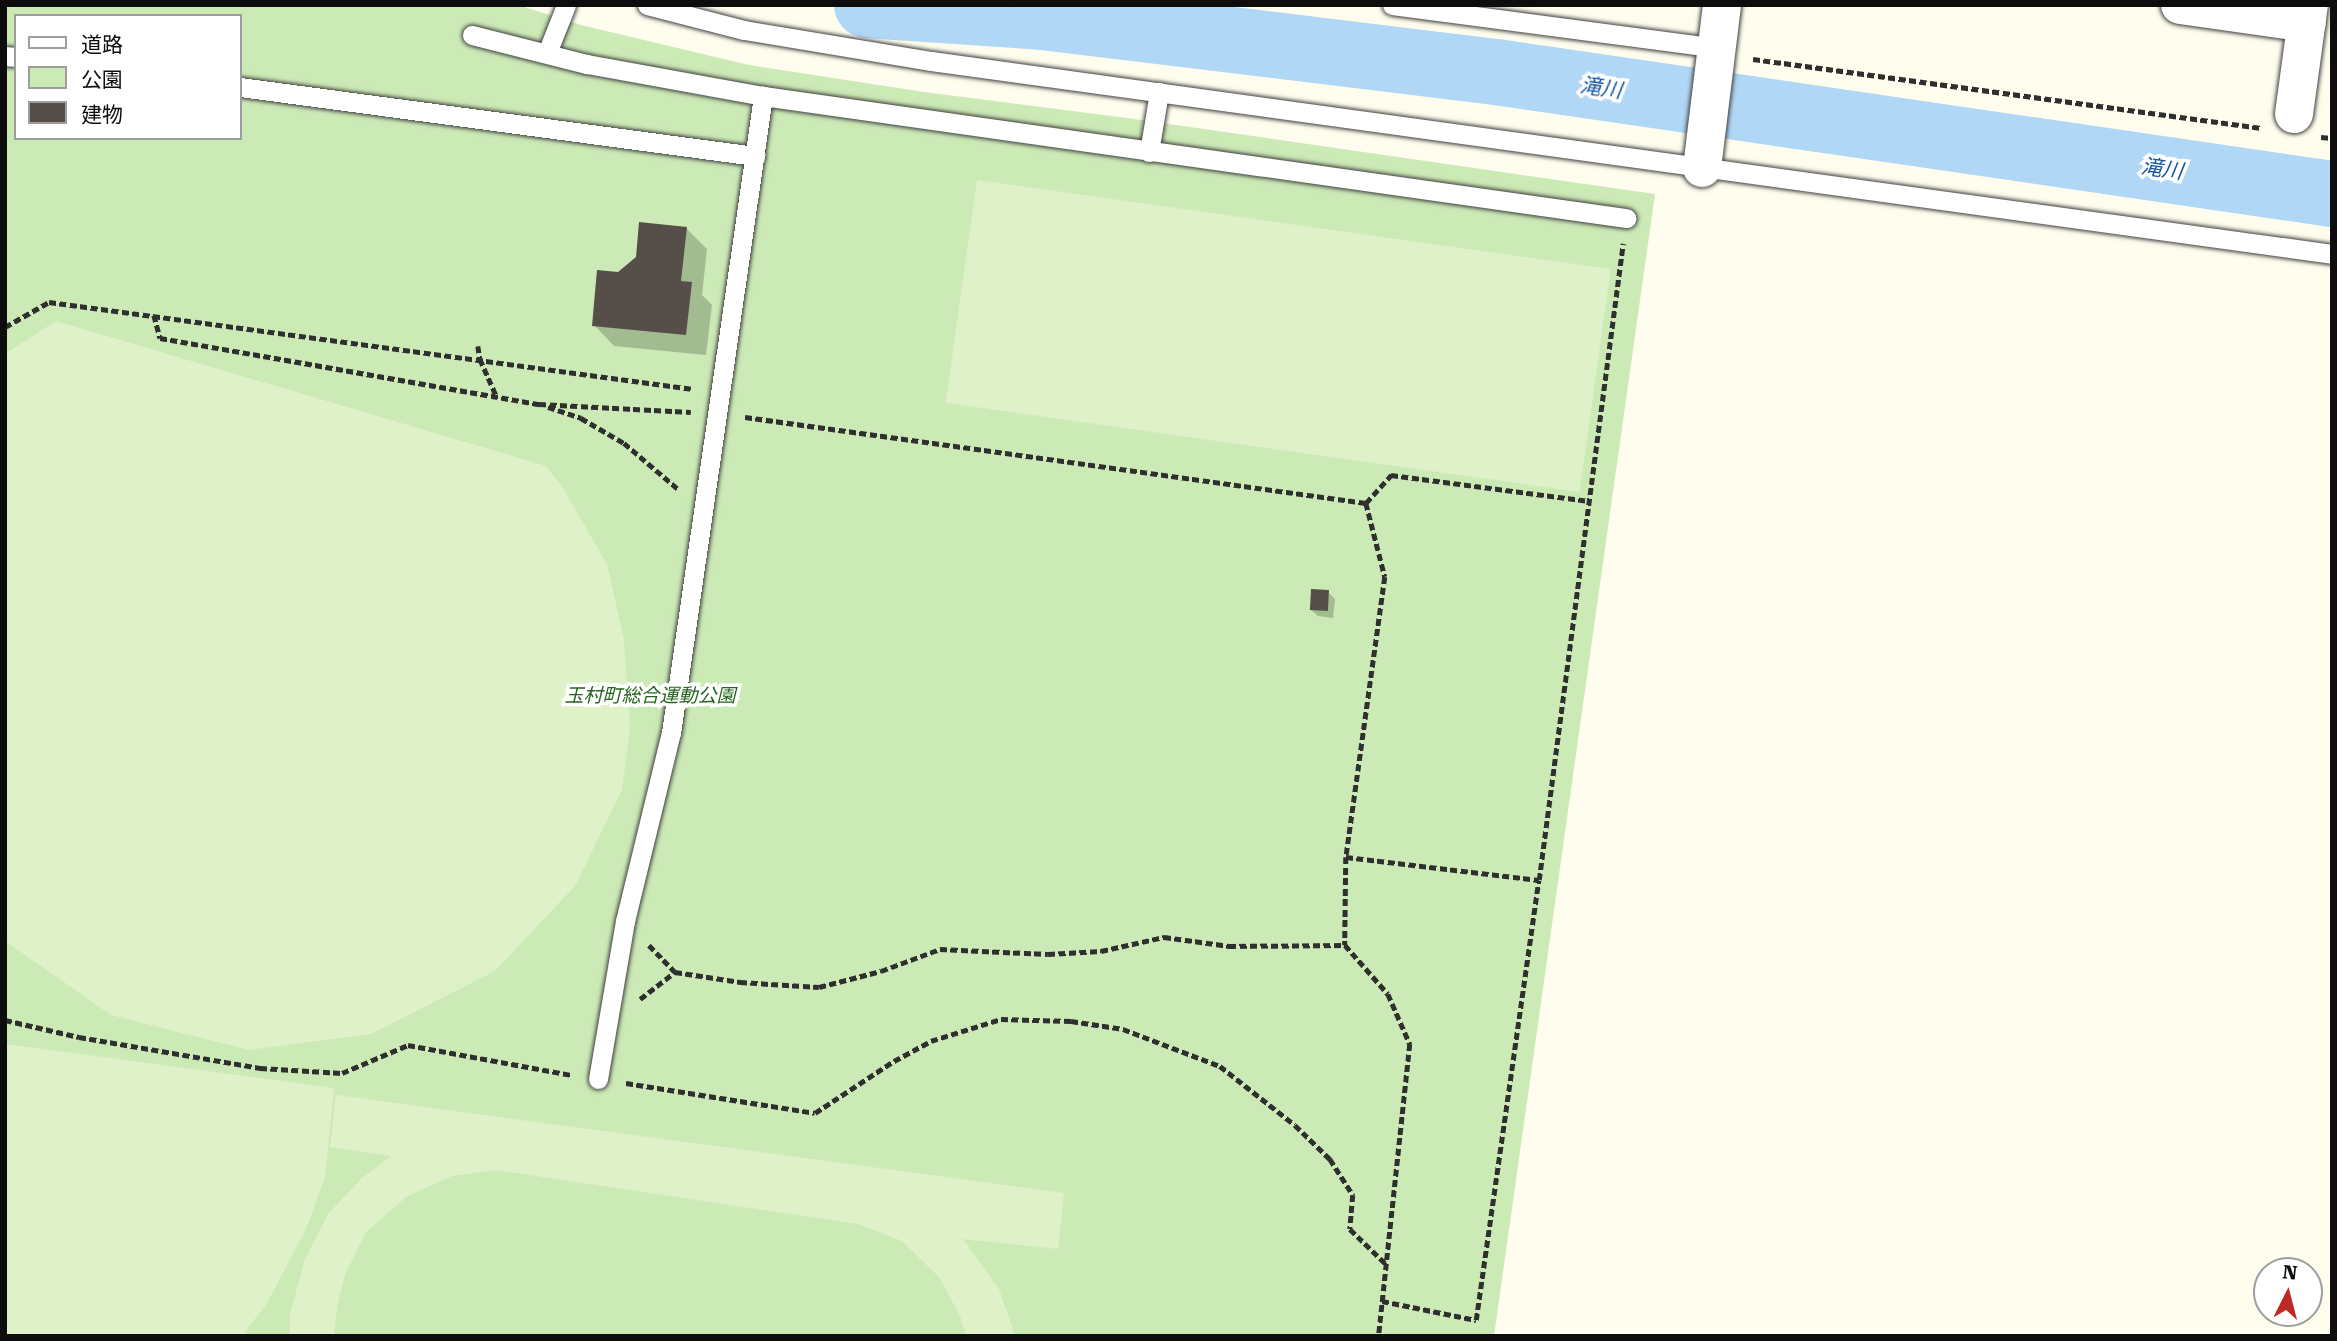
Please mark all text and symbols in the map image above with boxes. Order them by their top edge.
legend [14,14,242,140]
text: 道路 [81,33,123,57]
text: 公園 [81,68,123,92]
water label: 滝川 [1578,73,1624,103]
text: 建物 [81,103,123,127]
water label: 滝川 [2139,154,2185,184]
park label: 玉村町総合運動公園 [565,685,735,707]
north arrow [2253,1257,2323,1327]
text: N [2282,1260,2299,1285]

